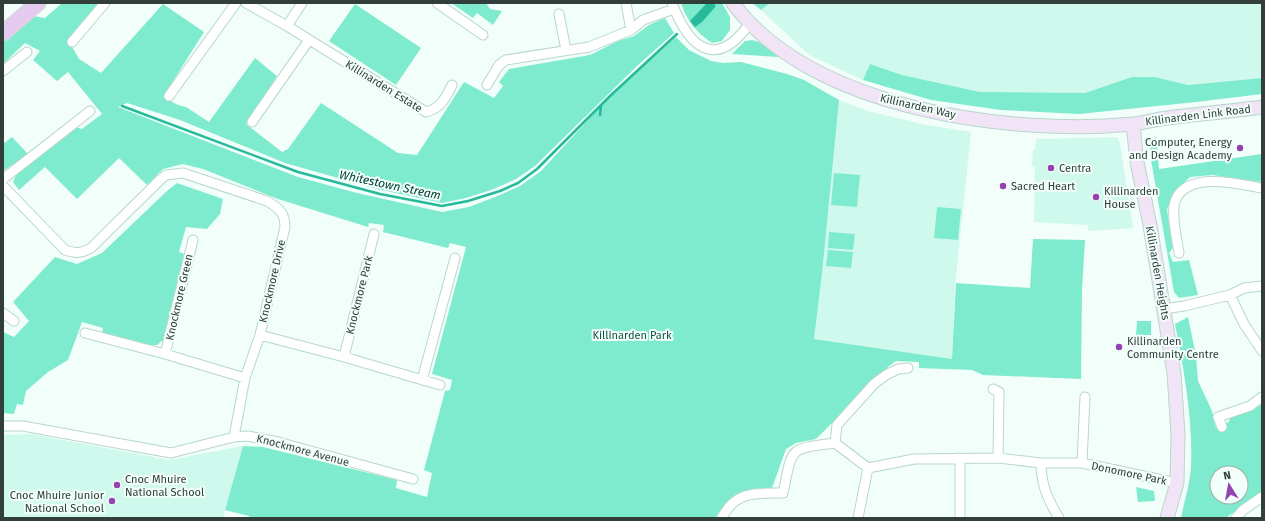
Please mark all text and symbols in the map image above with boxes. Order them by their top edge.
street label: Killinarden Estate [343,58,425,115]
street label: Killinarden Way [879,91,958,122]
street label: Killinarden Link Road [1144,103,1252,128]
place label: Computer, Energy and Design Academy [1129,136,1233,162]
marker: Computer, Energy and Design Academy [1235,143,1245,153]
place label: Centra [1059,162,1091,175]
marker: Centra [1046,163,1056,173]
water label: Whitestown Stream [338,167,442,203]
place label: Sacred Heart [1011,180,1075,193]
marker: Sacred Heart [998,181,1008,191]
place label: Killinarden House [1104,185,1159,211]
marker: Killinarden House [1091,192,1101,202]
street label: Killinarden Heights [1143,225,1172,321]
street label: Knockmore Drive [257,238,288,324]
street label: Knockmore Green [163,253,196,342]
street label: Knockmore Park [343,254,376,336]
park label: Killinarden Park [592,329,672,342]
place label: Killinarden Community Centre [1127,335,1219,361]
marker: Killinarden Community Centre [1114,342,1124,352]
street label: Knockmore Avenue [255,432,351,469]
street label: Donomore Park [1090,459,1168,488]
north arrow [1209,465,1249,505]
text: N [1222,469,1232,483]
place label: Cnoc Mhuire National School [125,473,204,499]
marker: Cnoc Mhuire National School [112,480,122,490]
place label: Cnoc Mhuire Junior National School [10,489,105,515]
marker: Cnoc Mhuire Junior National School [107,496,117,506]

